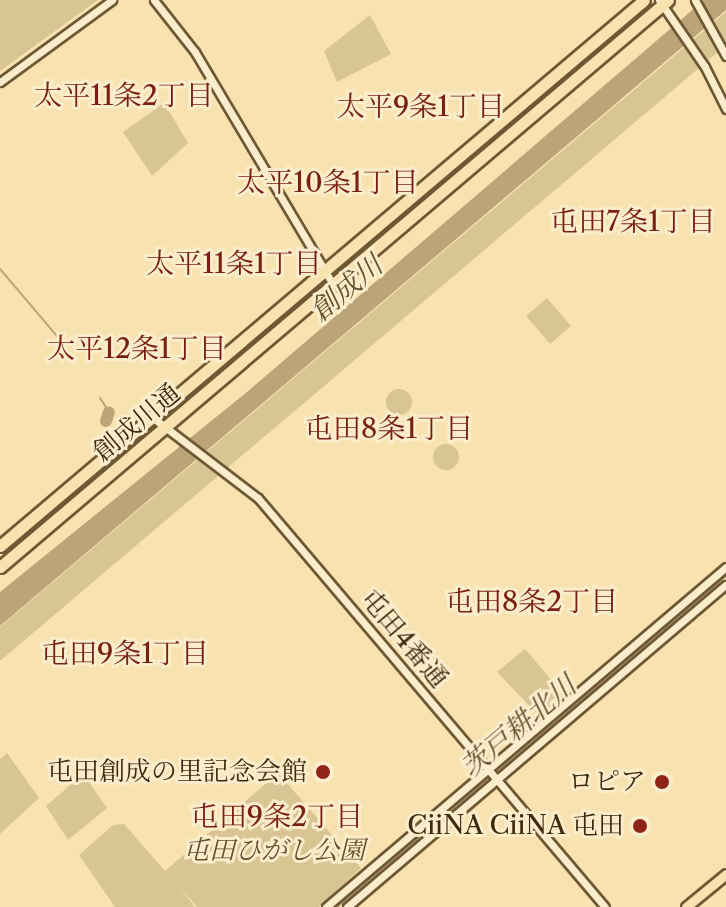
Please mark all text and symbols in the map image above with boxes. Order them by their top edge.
district label: 太平11条2丁目 [34,78,214,112]
district label: 太平9条1丁目 [337,89,505,123]
district label: 太平10条1丁目 [237,165,419,199]
district label: 屯田7条1丁目 [550,204,716,238]
district label: 太平11条1丁目 [146,246,322,280]
water label: 創成川 [303,248,389,328]
district label: 太平12条1丁目 [47,331,227,365]
street label: 創成川通 [87,378,187,468]
district label: 屯田8条1丁目 [305,411,473,445]
street label: 屯田4番通 [354,583,454,695]
district label: 屯田8条2丁目 [446,584,618,618]
district label: 屯田9条1丁目 [41,636,209,670]
water label: 茨戸耕北川 [454,668,582,784]
place label: 屯田創成の里記念会館 [47,756,307,788]
marker: 屯田創成の里記念会館 [314,763,332,781]
place label: ロピア [568,766,646,798]
marker: ロピア [653,773,671,791]
district label: 屯田9条2丁目 [191,799,363,833]
place label: CiiNA CiiNA 屯田 [405,810,624,842]
marker: CiiNA CiiNA 屯田 [631,817,649,835]
park label: 屯田ひがし公園 [183,835,365,867]

